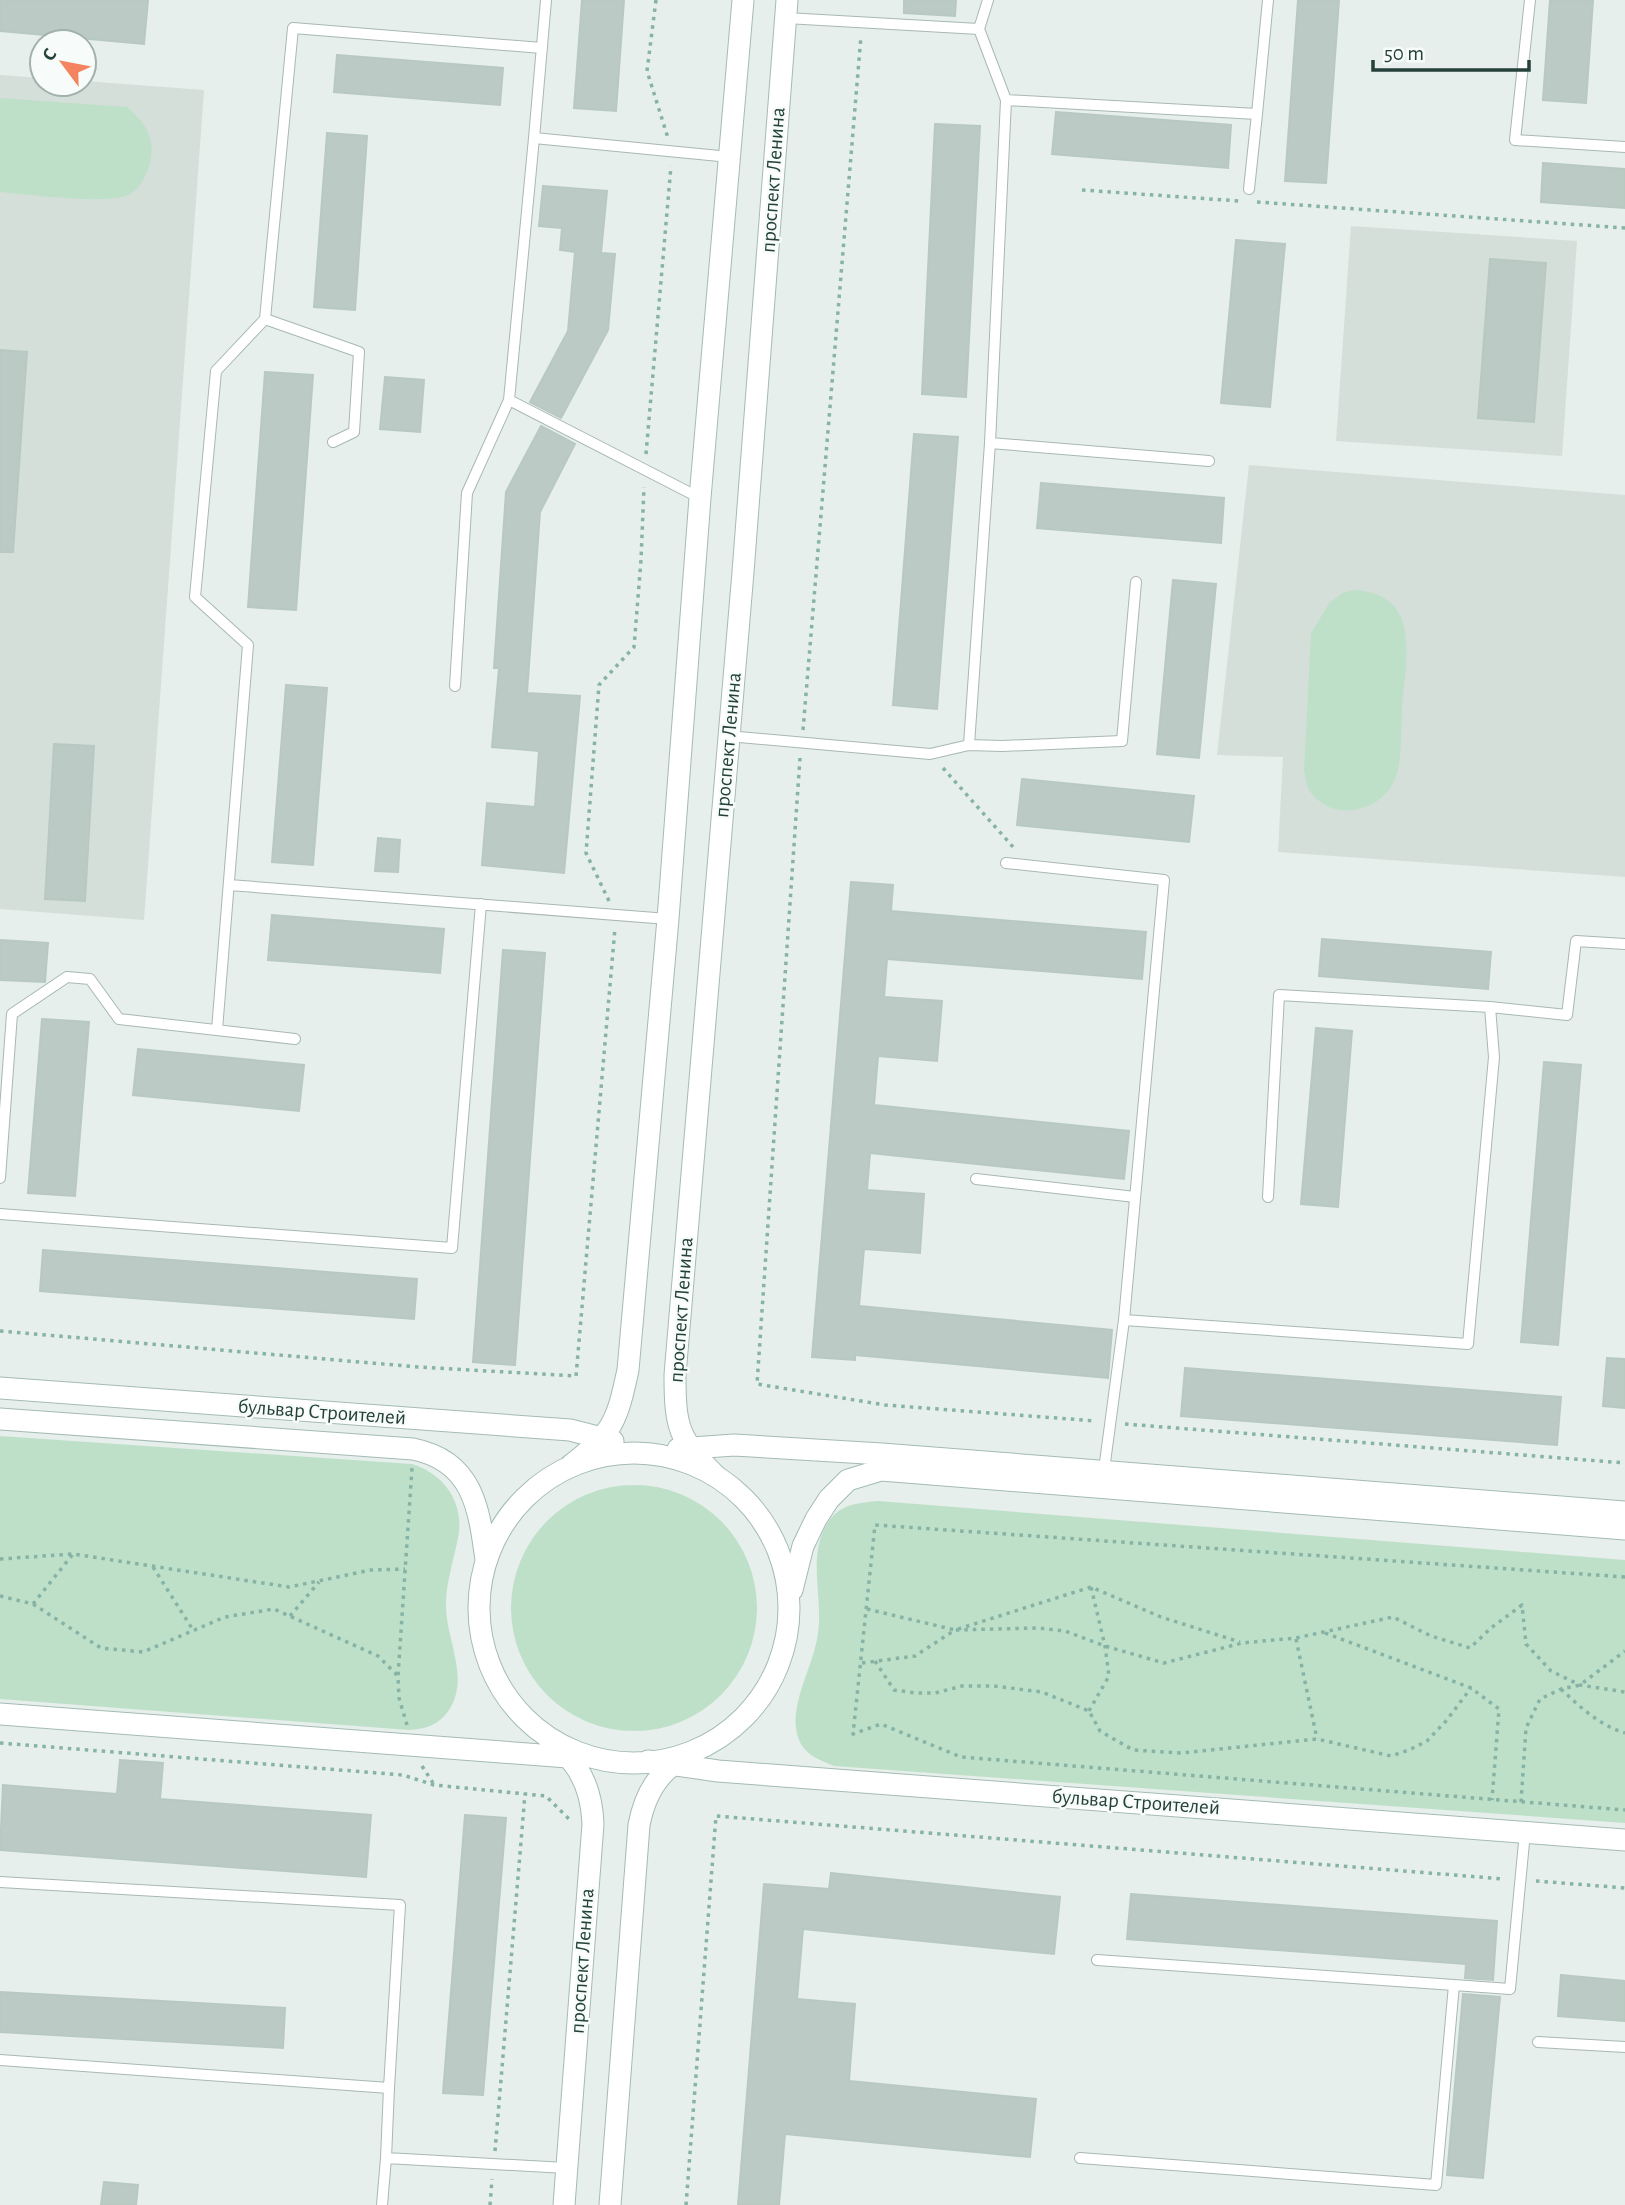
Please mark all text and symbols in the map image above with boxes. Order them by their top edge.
north arrow [28,28,98,98]
scale bar [1373,28,1529,72]
text: 50 m [1384,43,1424,64]
text: С [39,45,61,64]
street label: проспект Ленина [757,106,789,253]
street label: проспект Ленина [711,671,745,819]
street label: проспект Ленина [665,1236,697,1383]
street label: бульвар Строителей [237,1396,407,1428]
street label: бульвар Строителей [1051,1786,1221,1818]
street label: проспект Ленина [566,1887,598,2034]

